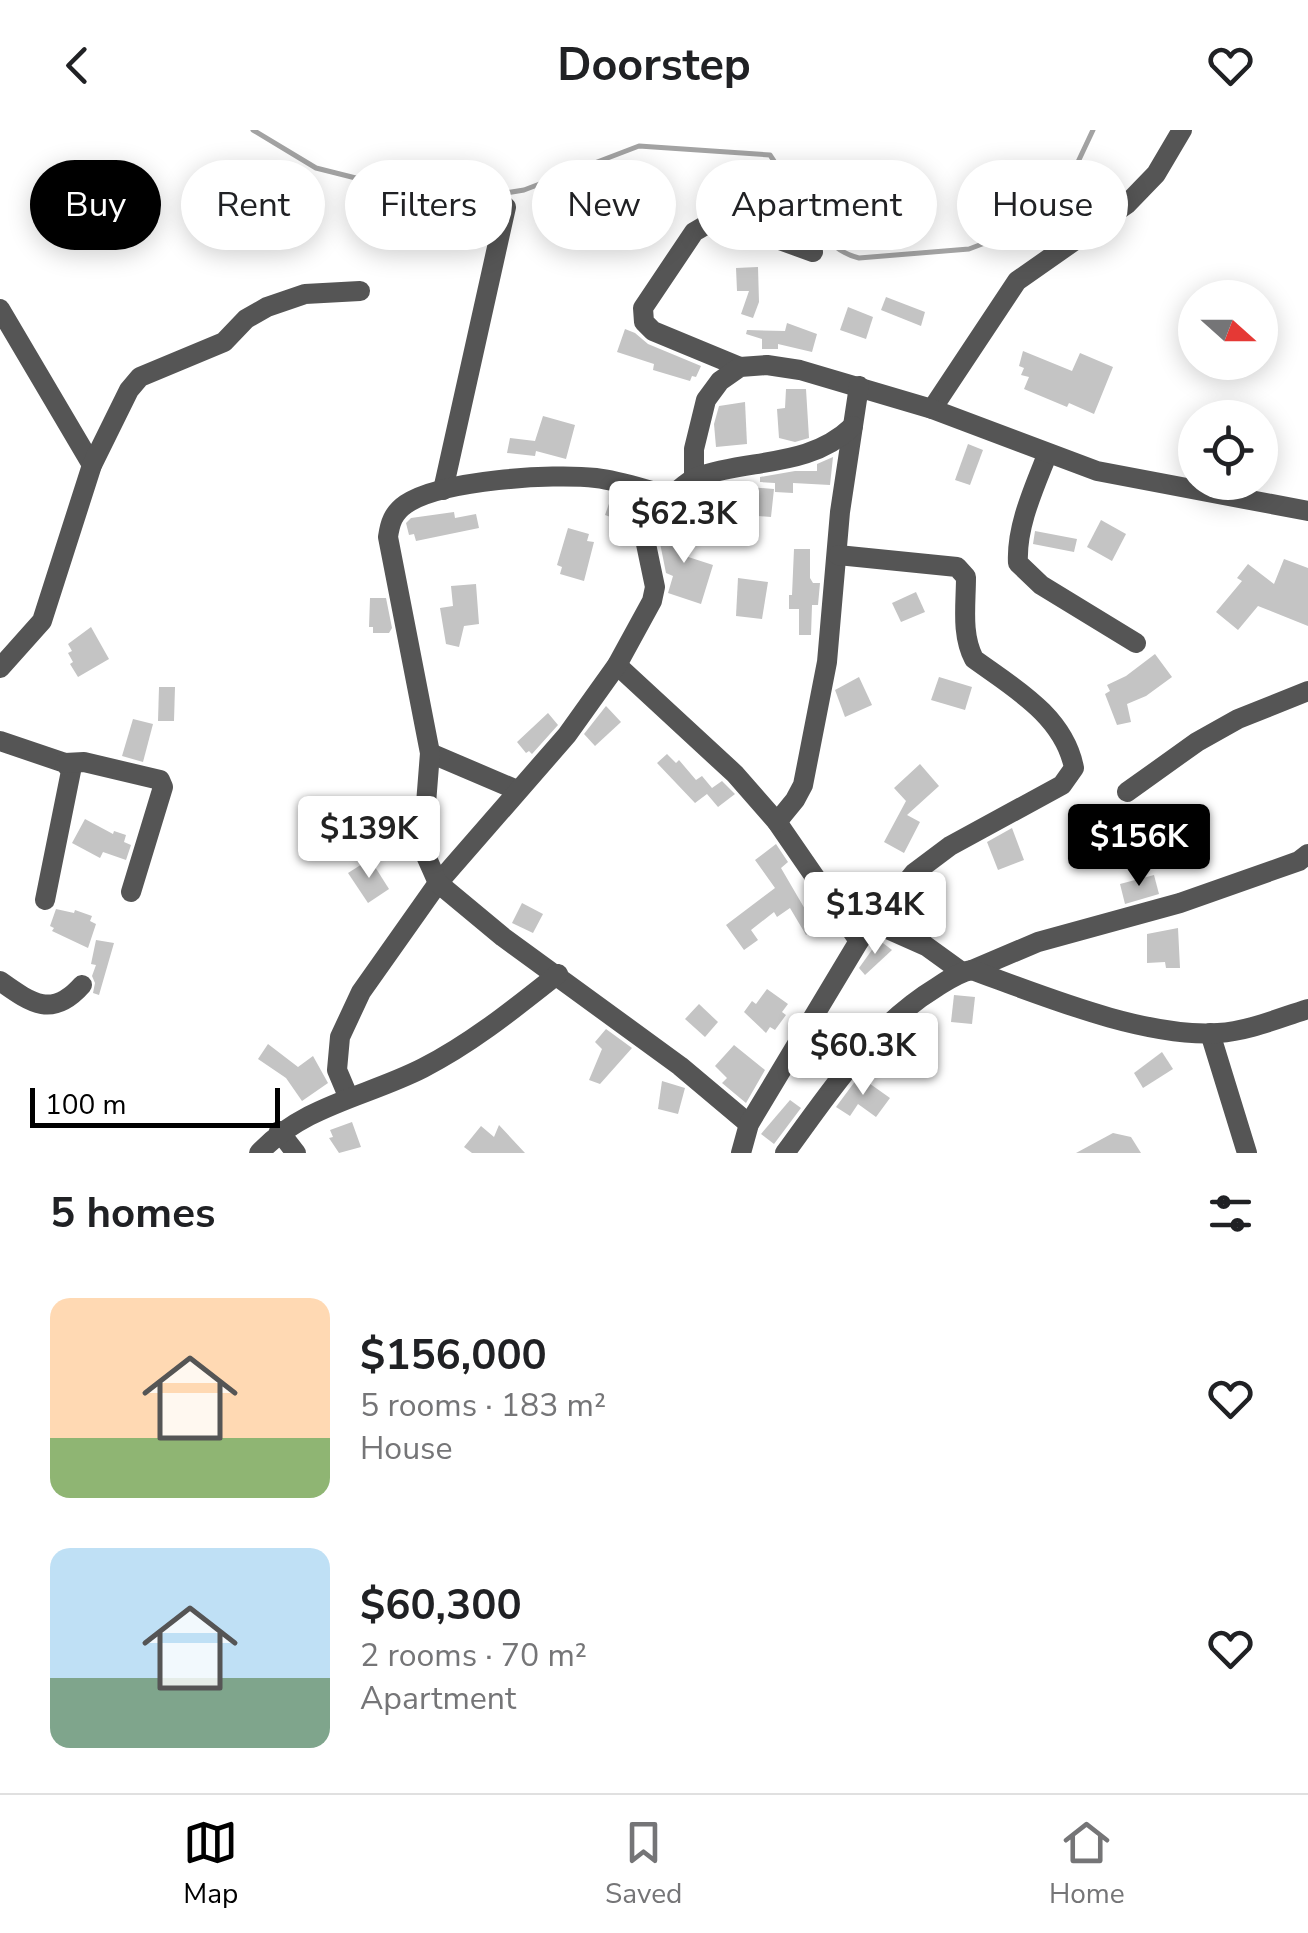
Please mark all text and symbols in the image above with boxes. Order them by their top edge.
text: Doorstep [557,35,751,96]
icon: back [50,38,105,93]
icon: heart [1203,38,1258,93]
chip: Buy [30,160,161,250]
chip: Rent [181,160,325,250]
chip: Filters [345,160,512,250]
chip: New [532,160,676,250]
chip: Apartment [696,160,937,250]
chip: House [957,160,1128,250]
north arrow [1178,280,1278,380]
map controls [1178,280,1278,500]
button: locate [1178,400,1278,500]
pin: $62.3K [603,481,765,566]
text: $62.3K [631,492,737,535]
pin: $139K [299,796,439,881]
pin: $156K [1069,804,1209,889]
text: $139K [320,807,418,850]
text: $156K [1090,815,1188,858]
pin: $134K [805,872,945,957]
text: $134K [826,883,924,926]
pin: $60.3K [782,1013,944,1098]
text: $60.3K [810,1024,916,1067]
scale bar [30,1083,280,1128]
text: 100 m [45,1086,127,1124]
text: 5 homes [50,1185,215,1242]
icon: filters [1203,1186,1258,1241]
text: $156,000 [360,1327,547,1384]
icon: home [130,1338,250,1458]
icon: heart [1203,1371,1258,1426]
text: 5 rooms · 183 m² [360,1384,606,1427]
text: House [360,1427,453,1470]
text: $60,300 [360,1577,522,1634]
icon: home [130,1588,250,1708]
icon: heart [1203,1621,1258,1676]
text: 2 rooms · 70 m² [360,1634,587,1677]
text: Apartment [360,1677,516,1720]
tab: Map [183,1815,238,1913]
tab: Saved [605,1815,682,1913]
tab: Home [1049,1815,1125,1913]

